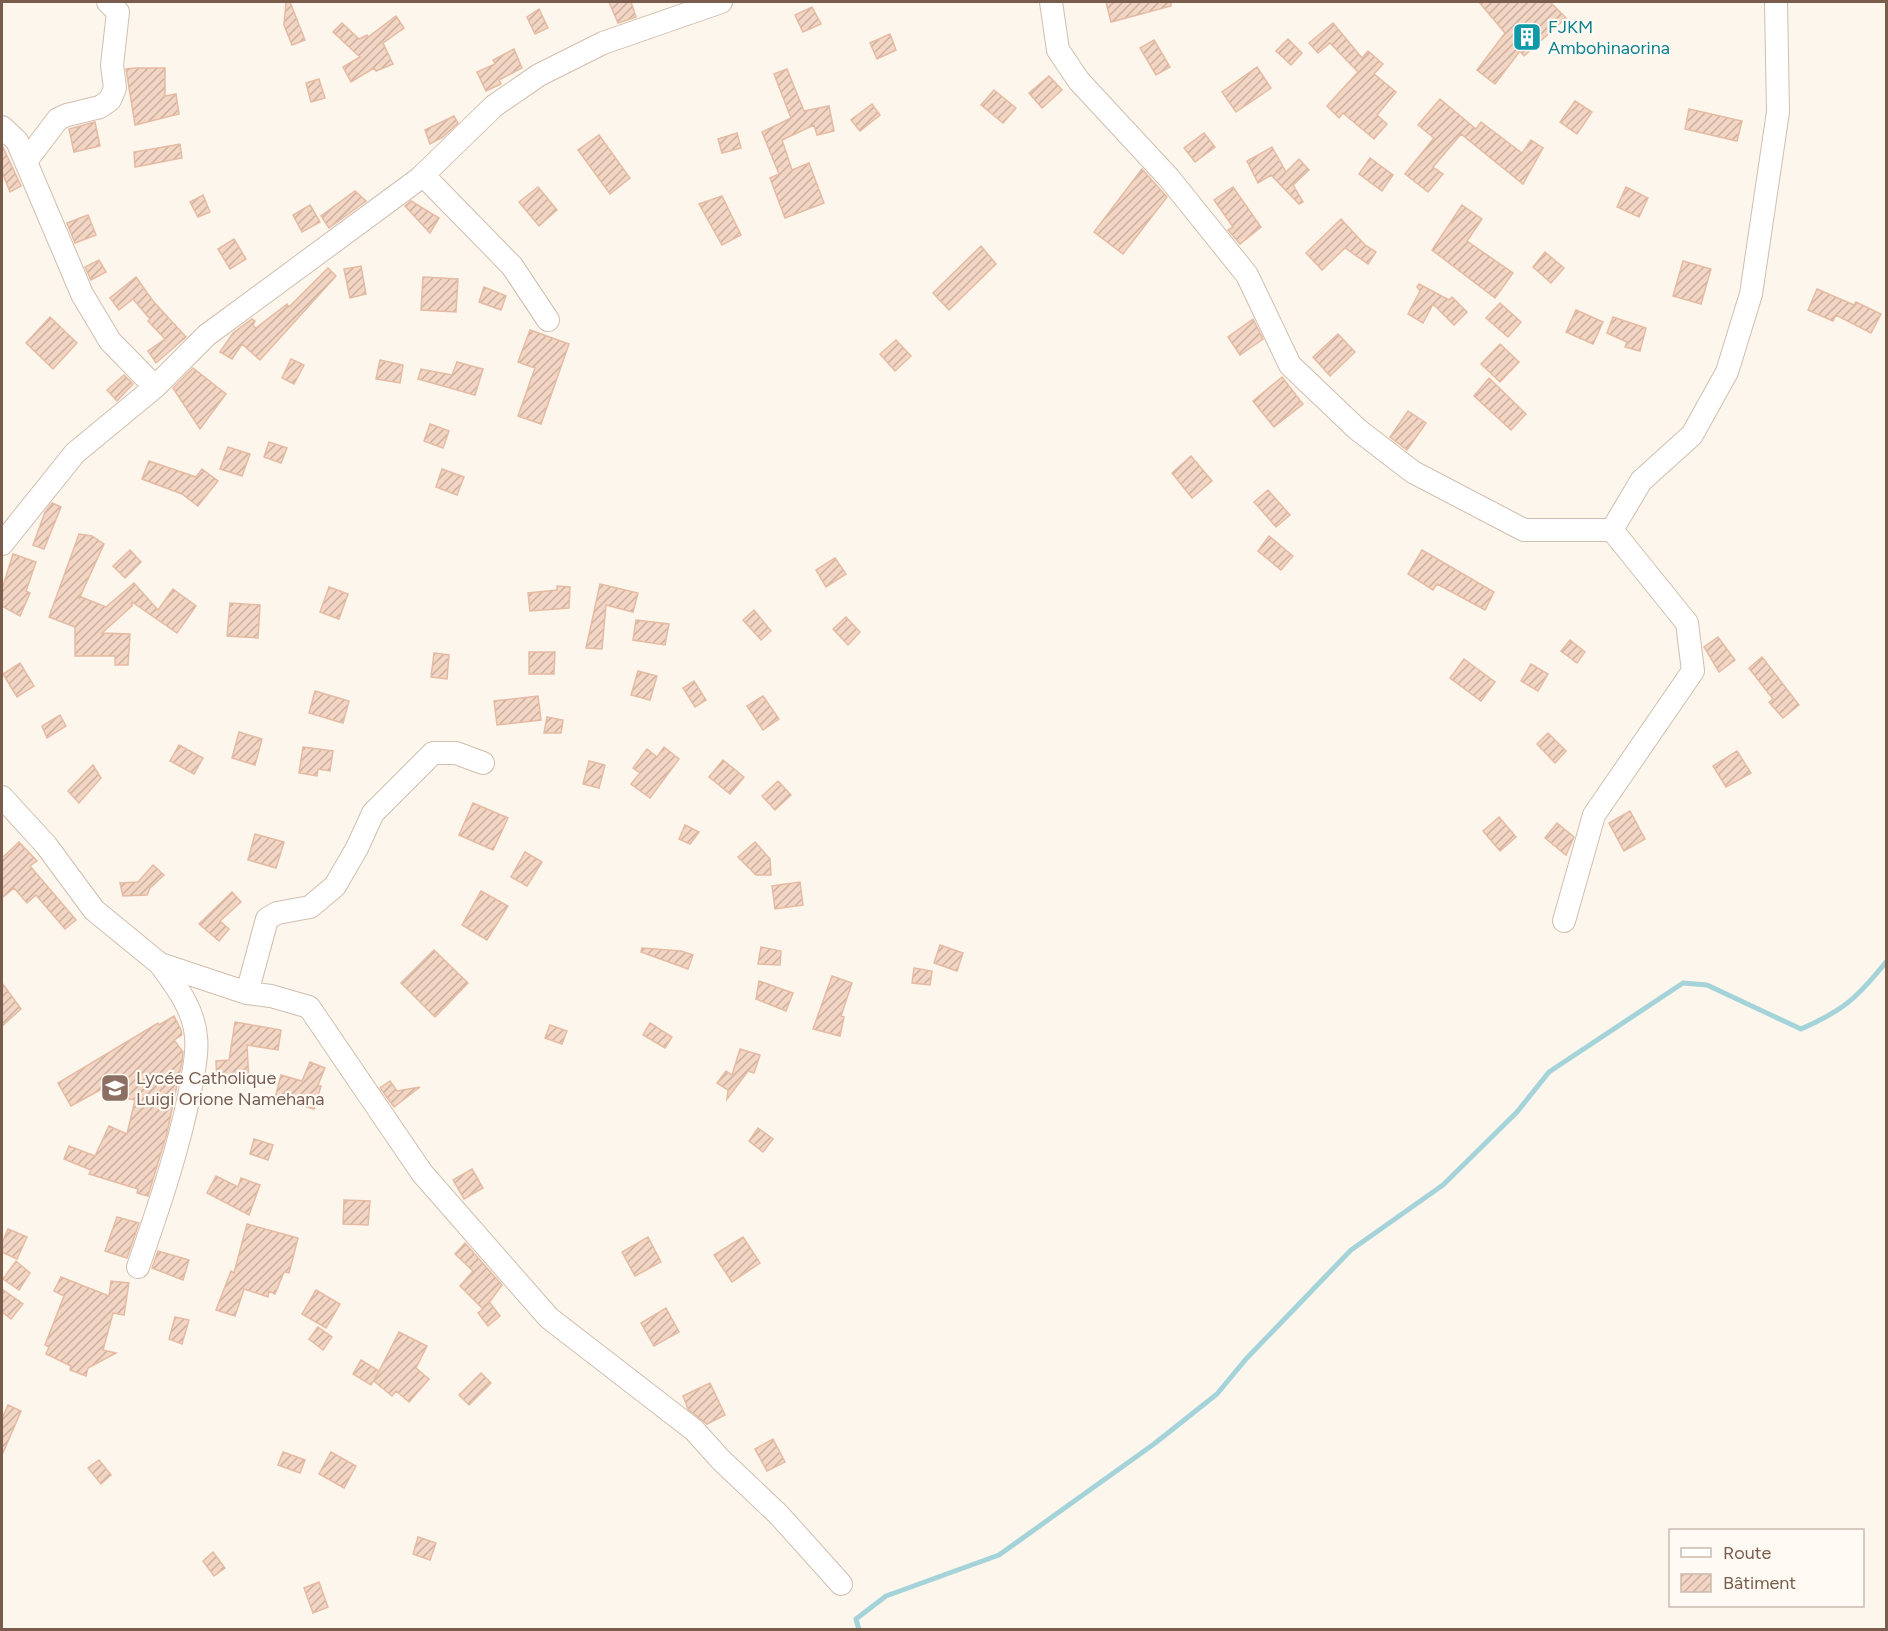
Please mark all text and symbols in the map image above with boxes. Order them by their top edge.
place label: FJKM Ambohinaorina [1548,16,1670,59]
building icon: FJKM Ambohinaorina [1511,21,1543,53]
place label: Lycée Catholique Luigi Orione Namehana [136,1067,324,1110]
school or university icon: Lycée Catholique Luigi Orione Namehana [99,1072,131,1104]
legend [1669,1529,1864,1607]
text: Route [1723,1542,1772,1564]
text: Bâtiment [1723,1572,1796,1594]

